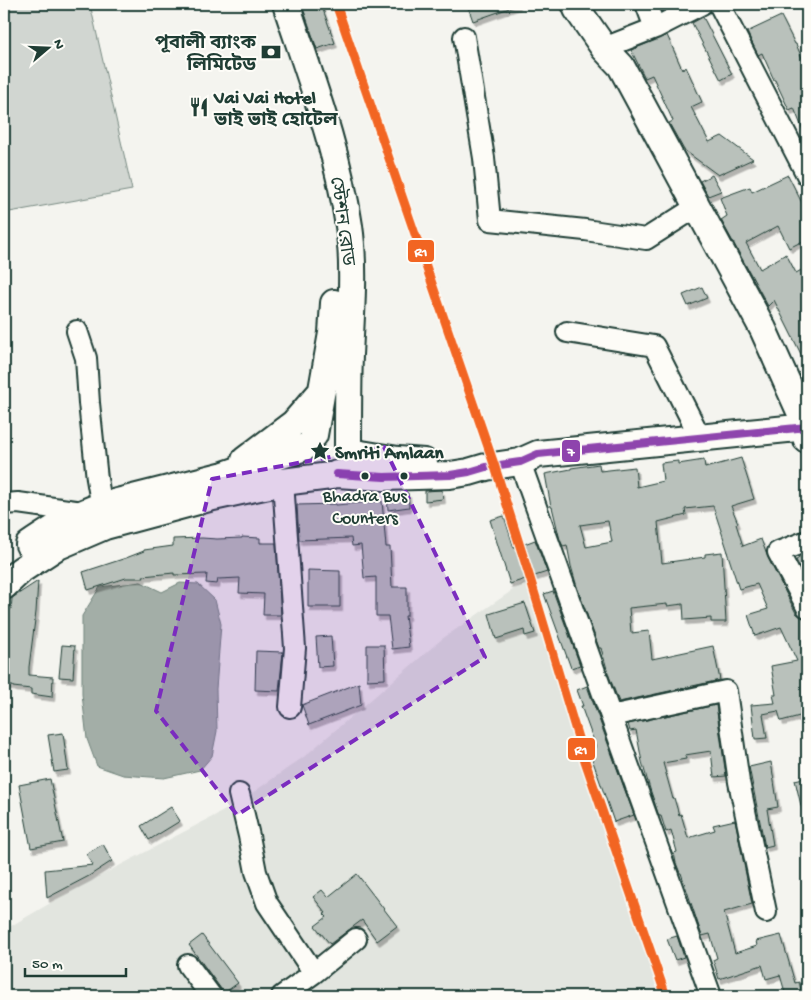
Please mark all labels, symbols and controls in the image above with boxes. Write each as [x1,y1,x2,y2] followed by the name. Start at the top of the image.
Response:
[22,22,72,72] north arrow
[155,31,257,78] place label: পূবালী ব্যাংক লিমিটেড
[48,37,67,52] text: N
[260,41,282,63] bank icon: পূবালী ব্যাংক লিমিটেড
[213,88,338,133] place label: Vai Vai Hotel ভাই ভাই হোটেল
[188,96,210,118] restaurant icon: Vai Vai Hotel ভাই ভাই হোটেল
[323,175,361,268] street label: স্টেশন রোড
[407,239,435,263] line badge: R1
[414,245,428,262] text: R1
[561,439,581,463] line badge: 7
[309,440,331,462] place icon: Smriti Amlaan
[335,443,444,466] place label: Smriti Amlaan
[566,445,575,462] text: 7
[360,471,370,481] marker: Bhadra Bus Counters
[399,471,409,481] unlabelled marker
[322,487,409,530] place label: Bhadra Bus Counters
[567,737,596,761] line badge: R1
[574,743,588,760] text: R1
[25,945,126,977] scale bar
[32,956,63,974] text: 50 m

